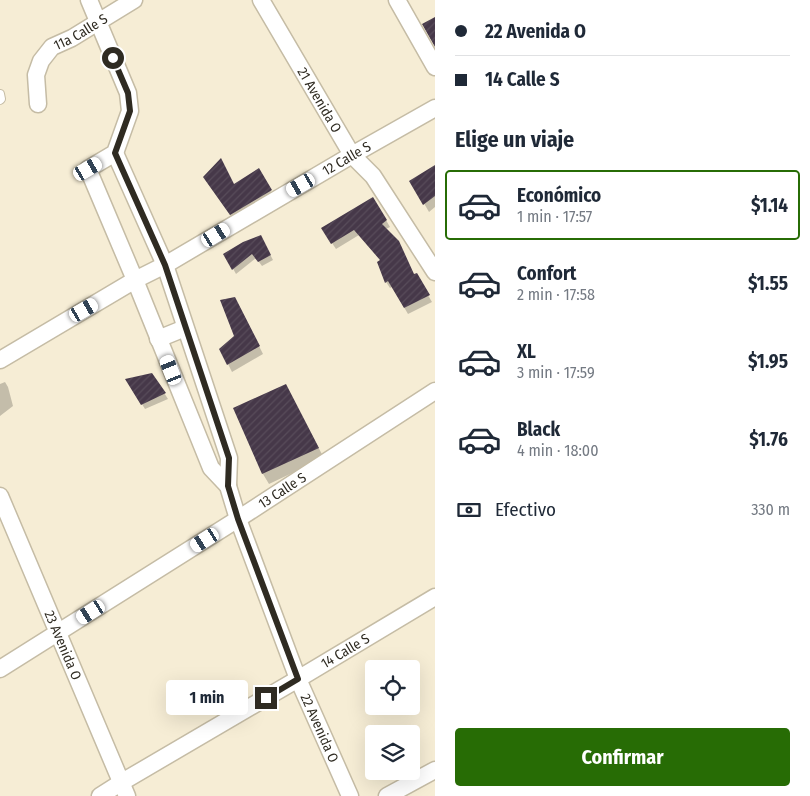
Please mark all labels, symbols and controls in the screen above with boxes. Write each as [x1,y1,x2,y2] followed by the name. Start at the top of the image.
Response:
[51,10,111,54] street label: 11a Calle S
[485,20,586,43] text: 22 Avenida O
[102,47,124,69] route start
[294,65,345,136] street label: 21 Avenida O
[485,68,560,91] text: 14 Calle S
[455,126,574,153] text: Elige un viaje
[319,138,374,179] street label: 12 Calle S
[71,155,104,183] car
[284,171,317,199] car
[457,183,502,228] icon: car
[517,184,601,207] text: Económico
[751,194,788,217] text: $1.14
[517,207,592,226] text: 1 min · 17:57
[199,221,232,249] car
[457,261,502,306] icon: car
[517,262,577,285] text: Confort
[748,272,788,295] text: $1.55
[517,285,595,304] text: 2 min · 17:58
[67,296,100,324] car
[457,339,502,384] icon: car
[517,340,536,363] text: XL
[748,350,788,373] text: $1.95
[158,353,183,387] car
[517,363,595,382] text: 3 min · 17:59
[457,417,502,462] icon: car
[517,418,560,441] text: Black
[749,428,788,451] text: $1.76
[517,441,599,460] text: 4 min · 18:00
[255,469,309,512] street label: 13 Calle S
[455,496,483,524] icon: cash
[495,498,556,521] text: Efectivo
[751,500,790,519] text: 330 m
[188,526,221,554] car
[74,598,107,626] car
[41,608,85,683] street label: 23 Avenida O
[318,630,373,672] street label: 14 Calle S
[365,660,420,780] map controls
[365,660,420,715] button: locate
[166,680,248,716] callout: 1 min
[255,687,277,709] route end
[190,688,224,707] text: 1 min
[297,691,342,765] street label: 22 Avenida O
[365,725,420,780] button: layers
[455,728,790,786] button: Confirmar

